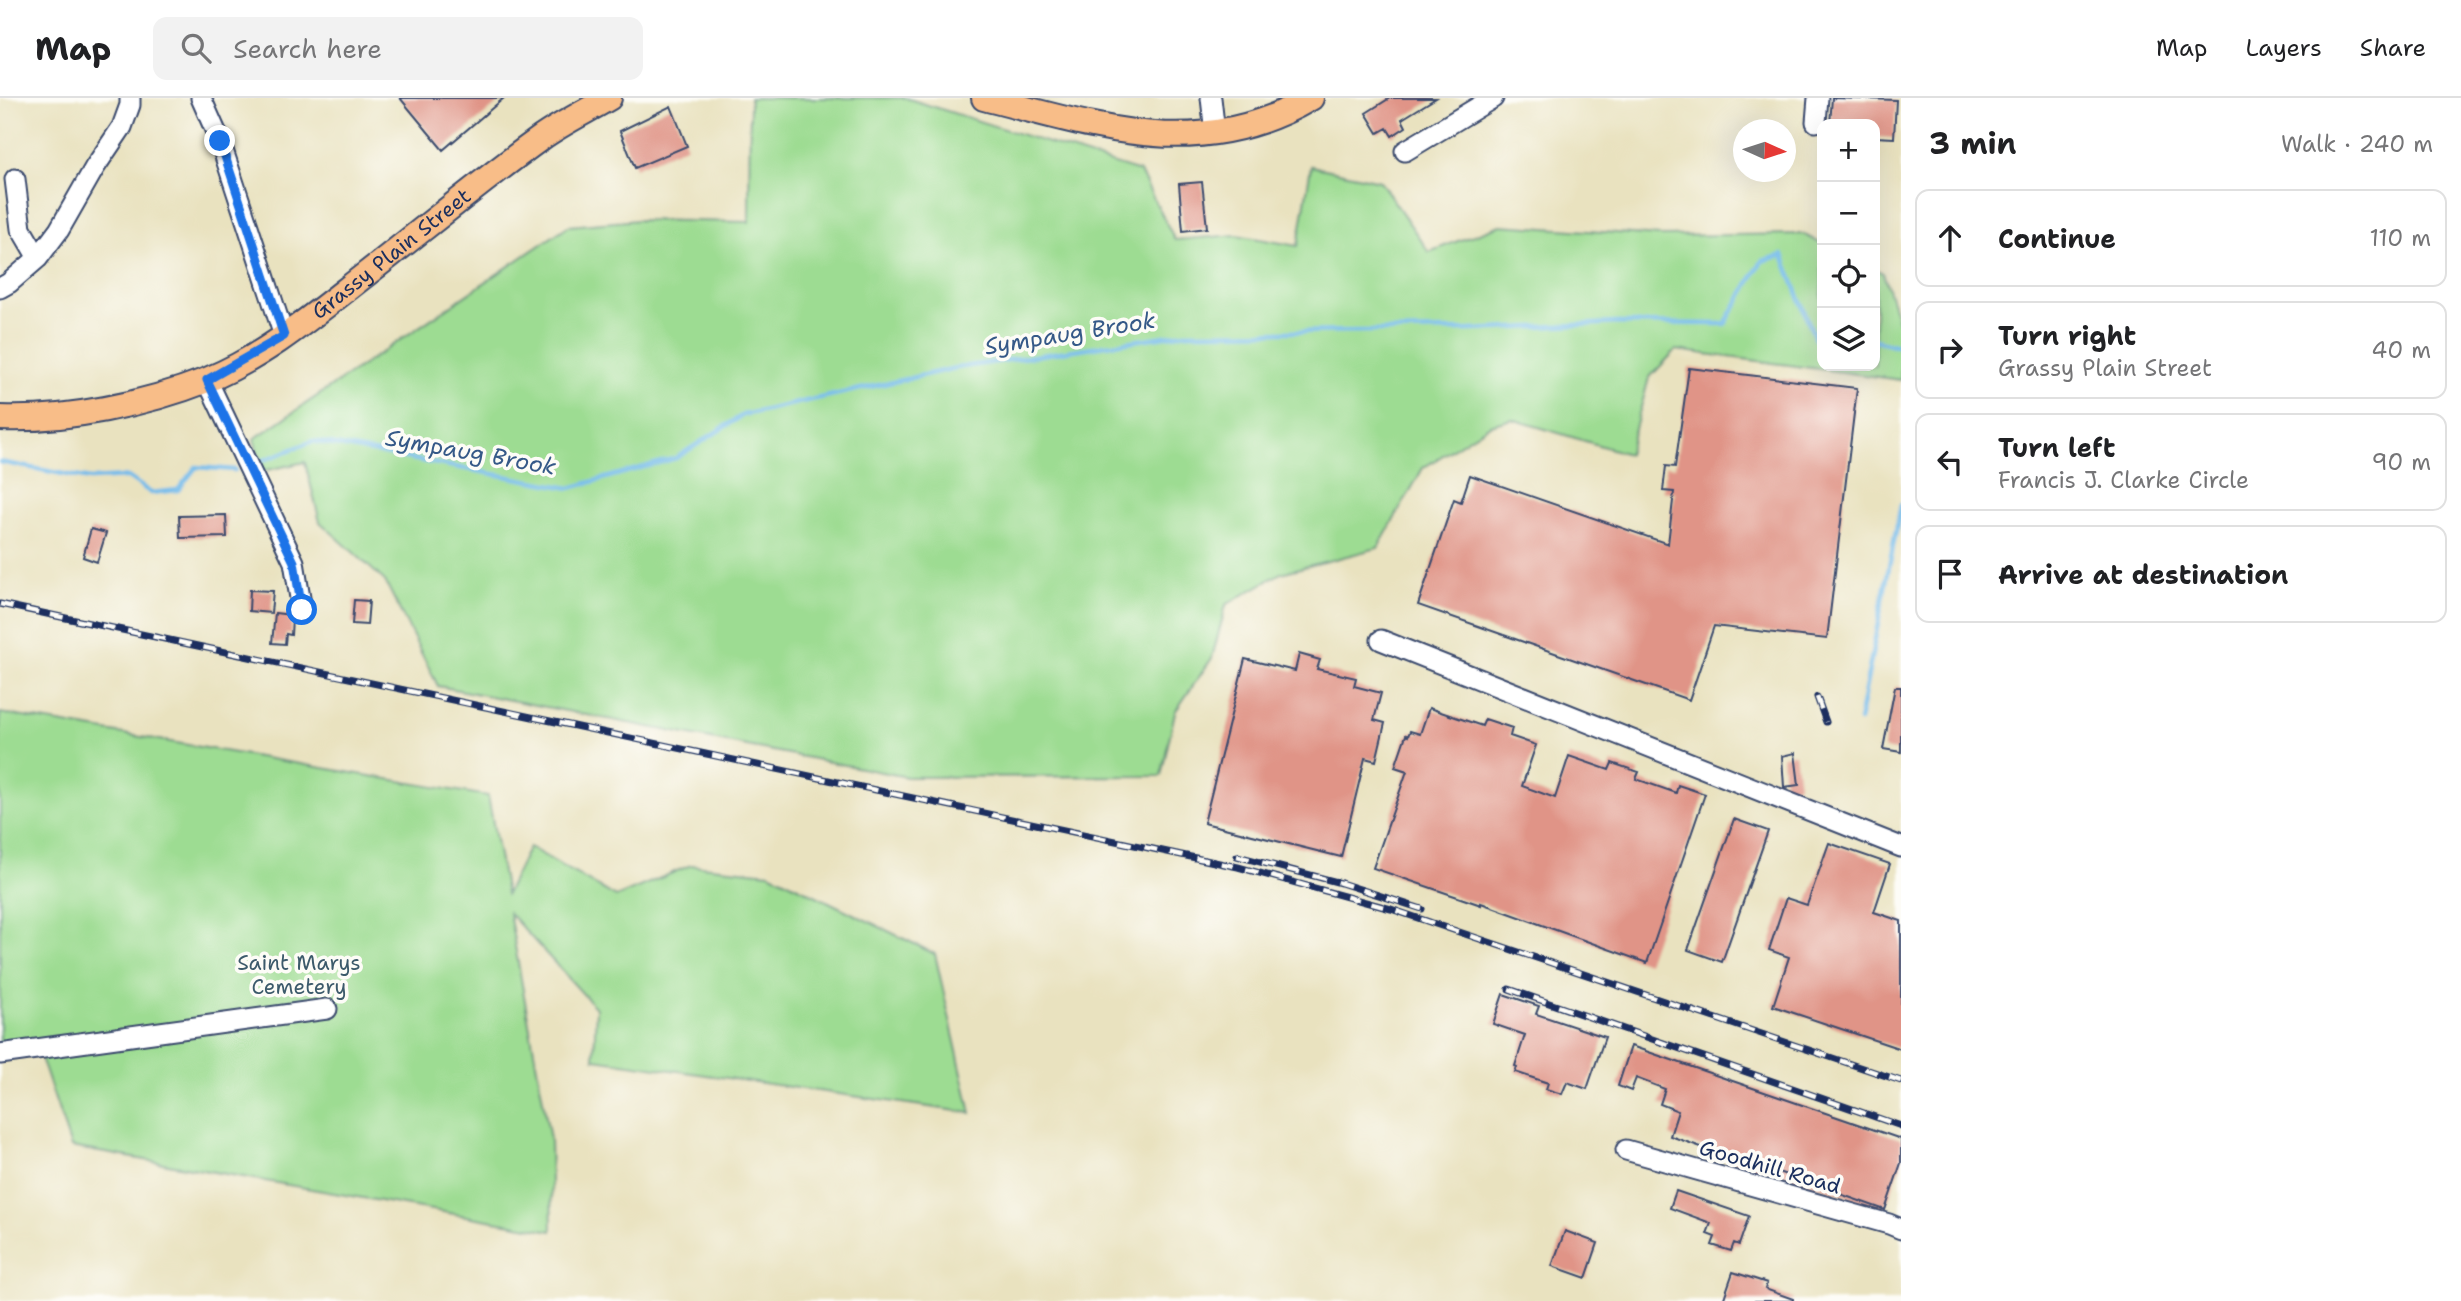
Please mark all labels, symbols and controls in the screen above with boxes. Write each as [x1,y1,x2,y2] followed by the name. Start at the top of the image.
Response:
[153,17,643,80] search box
[35,26,111,71] text: Map
[177,29,215,67] icon: search
[233,31,382,66] text: Search here
[2156,32,2207,64] text: Map
[2245,32,2322,64] text: Layers
[2360,32,2426,64] text: Share
[1733,119,1796,182] north arrow
[1817,119,1880,371] map controls
[1817,119,1880,182] button: +
[1929,123,2016,164] text: 3 min
[204,125,235,156] route end
[2281,129,2433,159] text: Walk · 240 m
[306,182,477,325] street label: Grassy Plain Street
[1817,182,1880,245] button: −
[1931,219,1969,257] icon: ahead
[1998,221,2116,256] text: Continue
[2369,223,2431,253] text: 110 m
[1817,245,1880,308] button: locate
[982,305,1158,361] water label: Sympaug Brook
[1817,308,1880,371] button: layers
[1998,318,2136,353] text: Turn right
[1931,331,1969,369] icon: right
[2371,335,2431,365] text: 40 m
[1998,353,2212,383] text: Grassy Plain Street
[383,422,559,482] water label: Sympaug Brook
[1998,430,2115,465] text: Turn left
[1931,443,1969,481] icon: left
[2371,447,2431,477] text: 90 m
[1998,465,2249,495] text: Francis J. Clarke Circle
[1931,555,1969,593] icon: arrive
[1998,557,2288,592] text: Arrive at destination
[286,594,317,625] route start
[237,949,361,1001] park label: Saint Marys Cemetery
[1696,1133,1844,1201] street label: Goodhill Road

